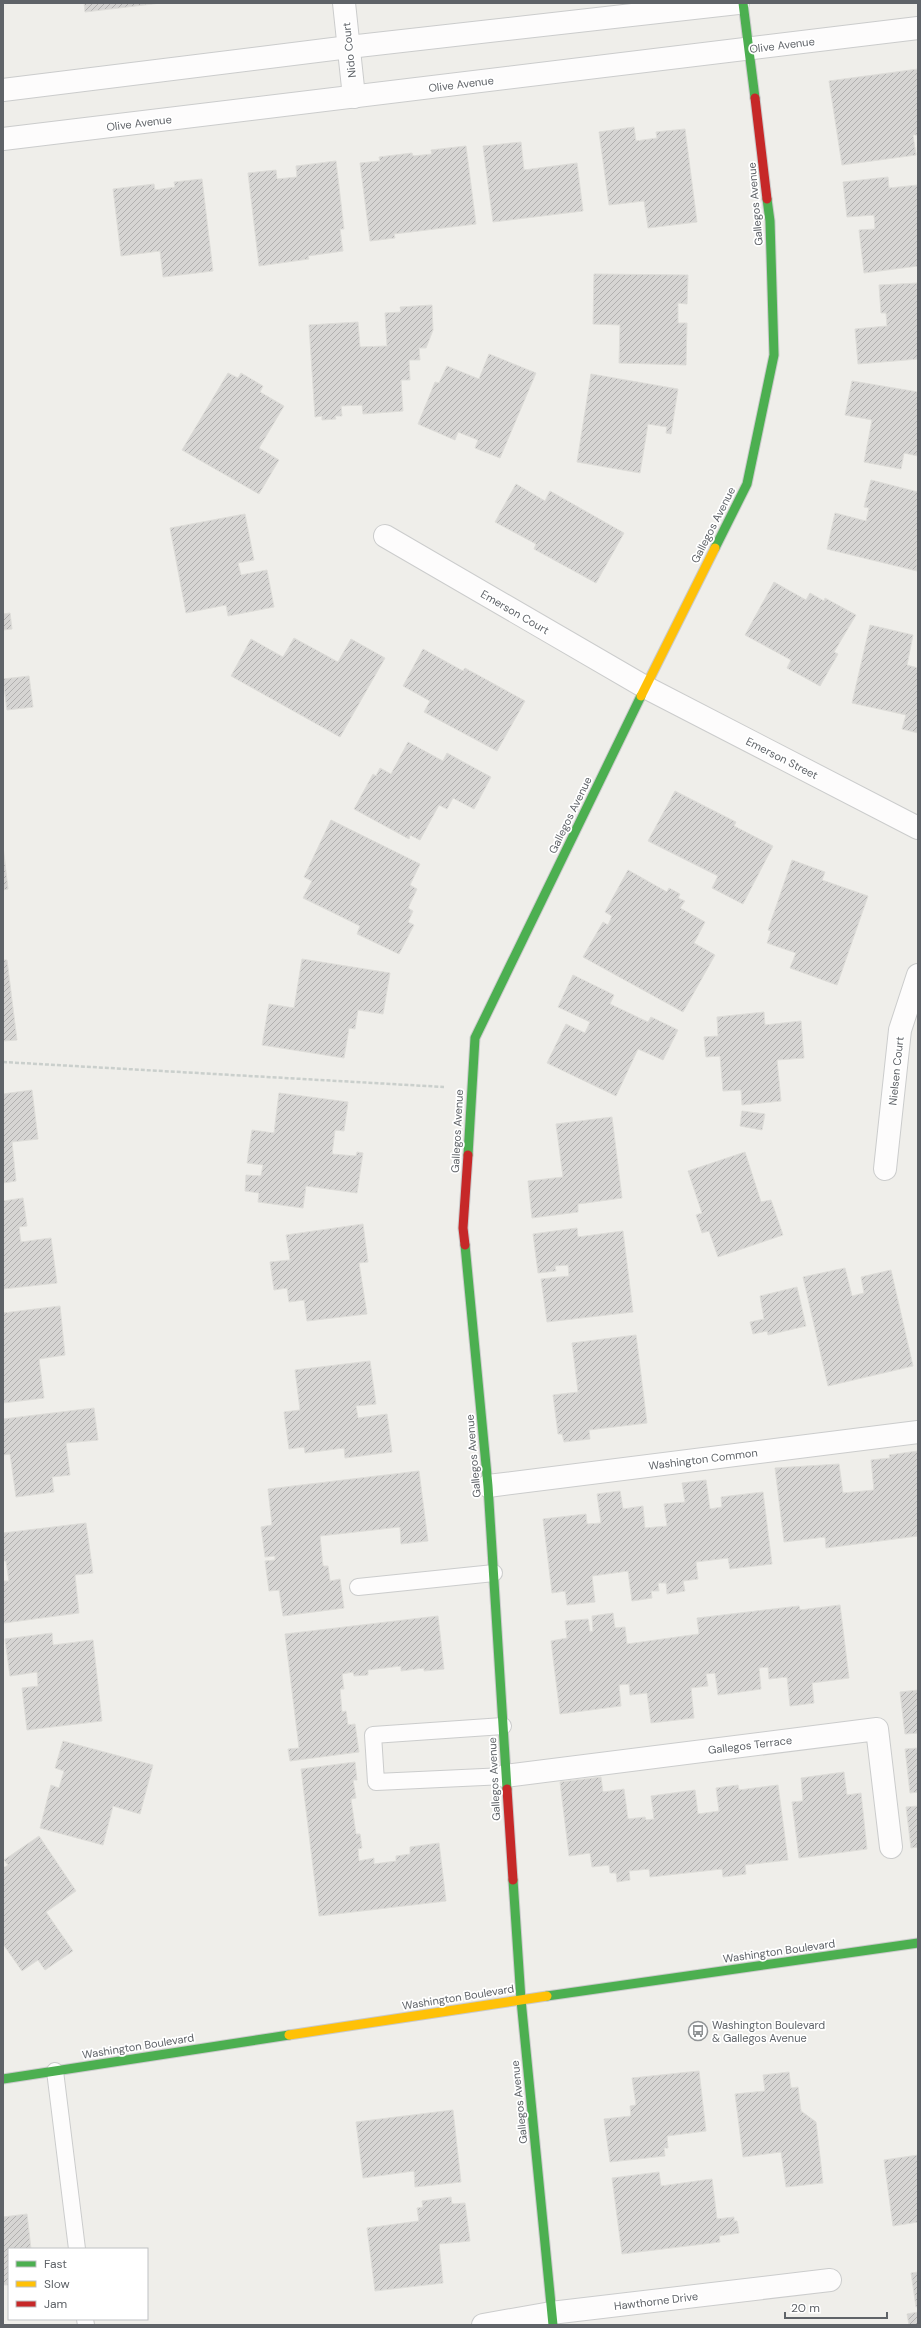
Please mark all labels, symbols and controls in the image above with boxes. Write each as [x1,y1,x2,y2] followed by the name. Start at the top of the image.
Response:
[339,22,359,78] street label: Nido Court
[749,34,815,56] street label: Olive Avenue
[428,73,494,95] street label: Olive Avenue
[106,112,172,134] street label: Olive Avenue
[744,162,766,246] street label: Gallegos Avenue
[688,485,738,565] street label: Gallegos Avenue
[478,587,552,637] street label: Emerson Court
[744,734,820,782] street label: Emerson Street
[545,774,595,856] street label: Gallegos Avenue
[885,1036,907,1106] street label: Nielsen Court
[448,1089,466,1173] street label: Gallegos Avenue
[462,1414,484,1498] street label: Gallegos Avenue
[648,1445,758,1473] street label: Washington Common
[707,1733,793,1757] street label: Gallegos Terrace
[485,1737,503,1821] street label: Gallegos Avenue
[722,1936,836,1966] street label: Washington Boulevard
[401,1981,515,2013] street label: Washington Boulevard
[712,2018,825,2045] place label: Washington Boulevard & Gallegos Avenue
[687,2020,709,2042] bus stop icon: Washington Boulevard & Gallegos Avenue
[81,2030,195,2062] street label: Washington Boulevard
[508,2060,530,2144] street label: Gallegos Avenue
[8,2248,148,2320] legend
[44,2256,67,2272] text: Fast
[44,2276,70,2292] text: Slow
[613,2289,699,2313] street label: Hawthorne Drive
[785,2294,887,2320] scale bar
[44,2296,67,2312] text: Jam
[791,2300,820,2316] text: 20 m

